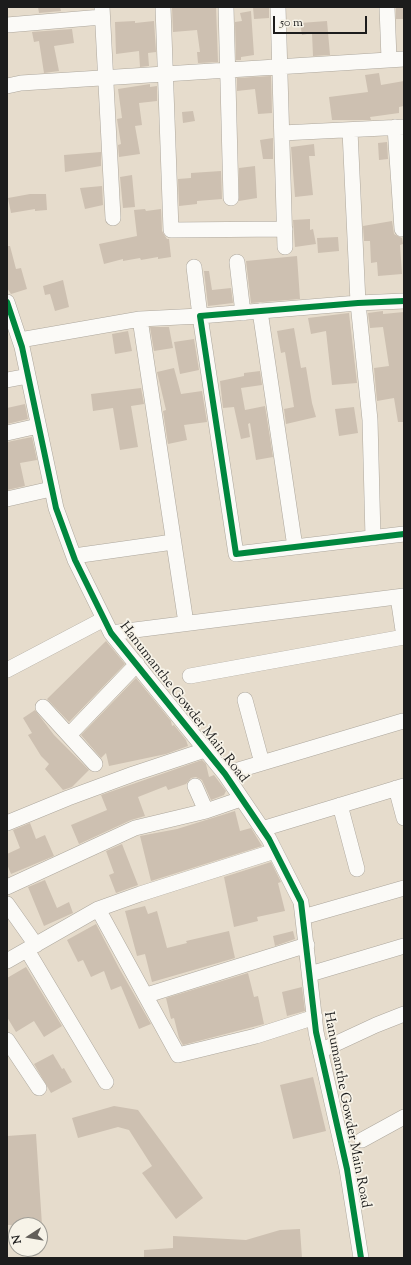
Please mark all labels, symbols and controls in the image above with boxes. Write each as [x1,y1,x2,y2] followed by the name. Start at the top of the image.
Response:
[275,8,369,34] scale bar
[280,14,303,32] text: 50 m
[115,619,251,787] street label: Hanumanthe Gowder Main Road
[319,1010,373,1210] street label: Hanumanthe Gowder Main Road
[8,1217,48,1257] north arrow
[9,1233,26,1245] text: N

